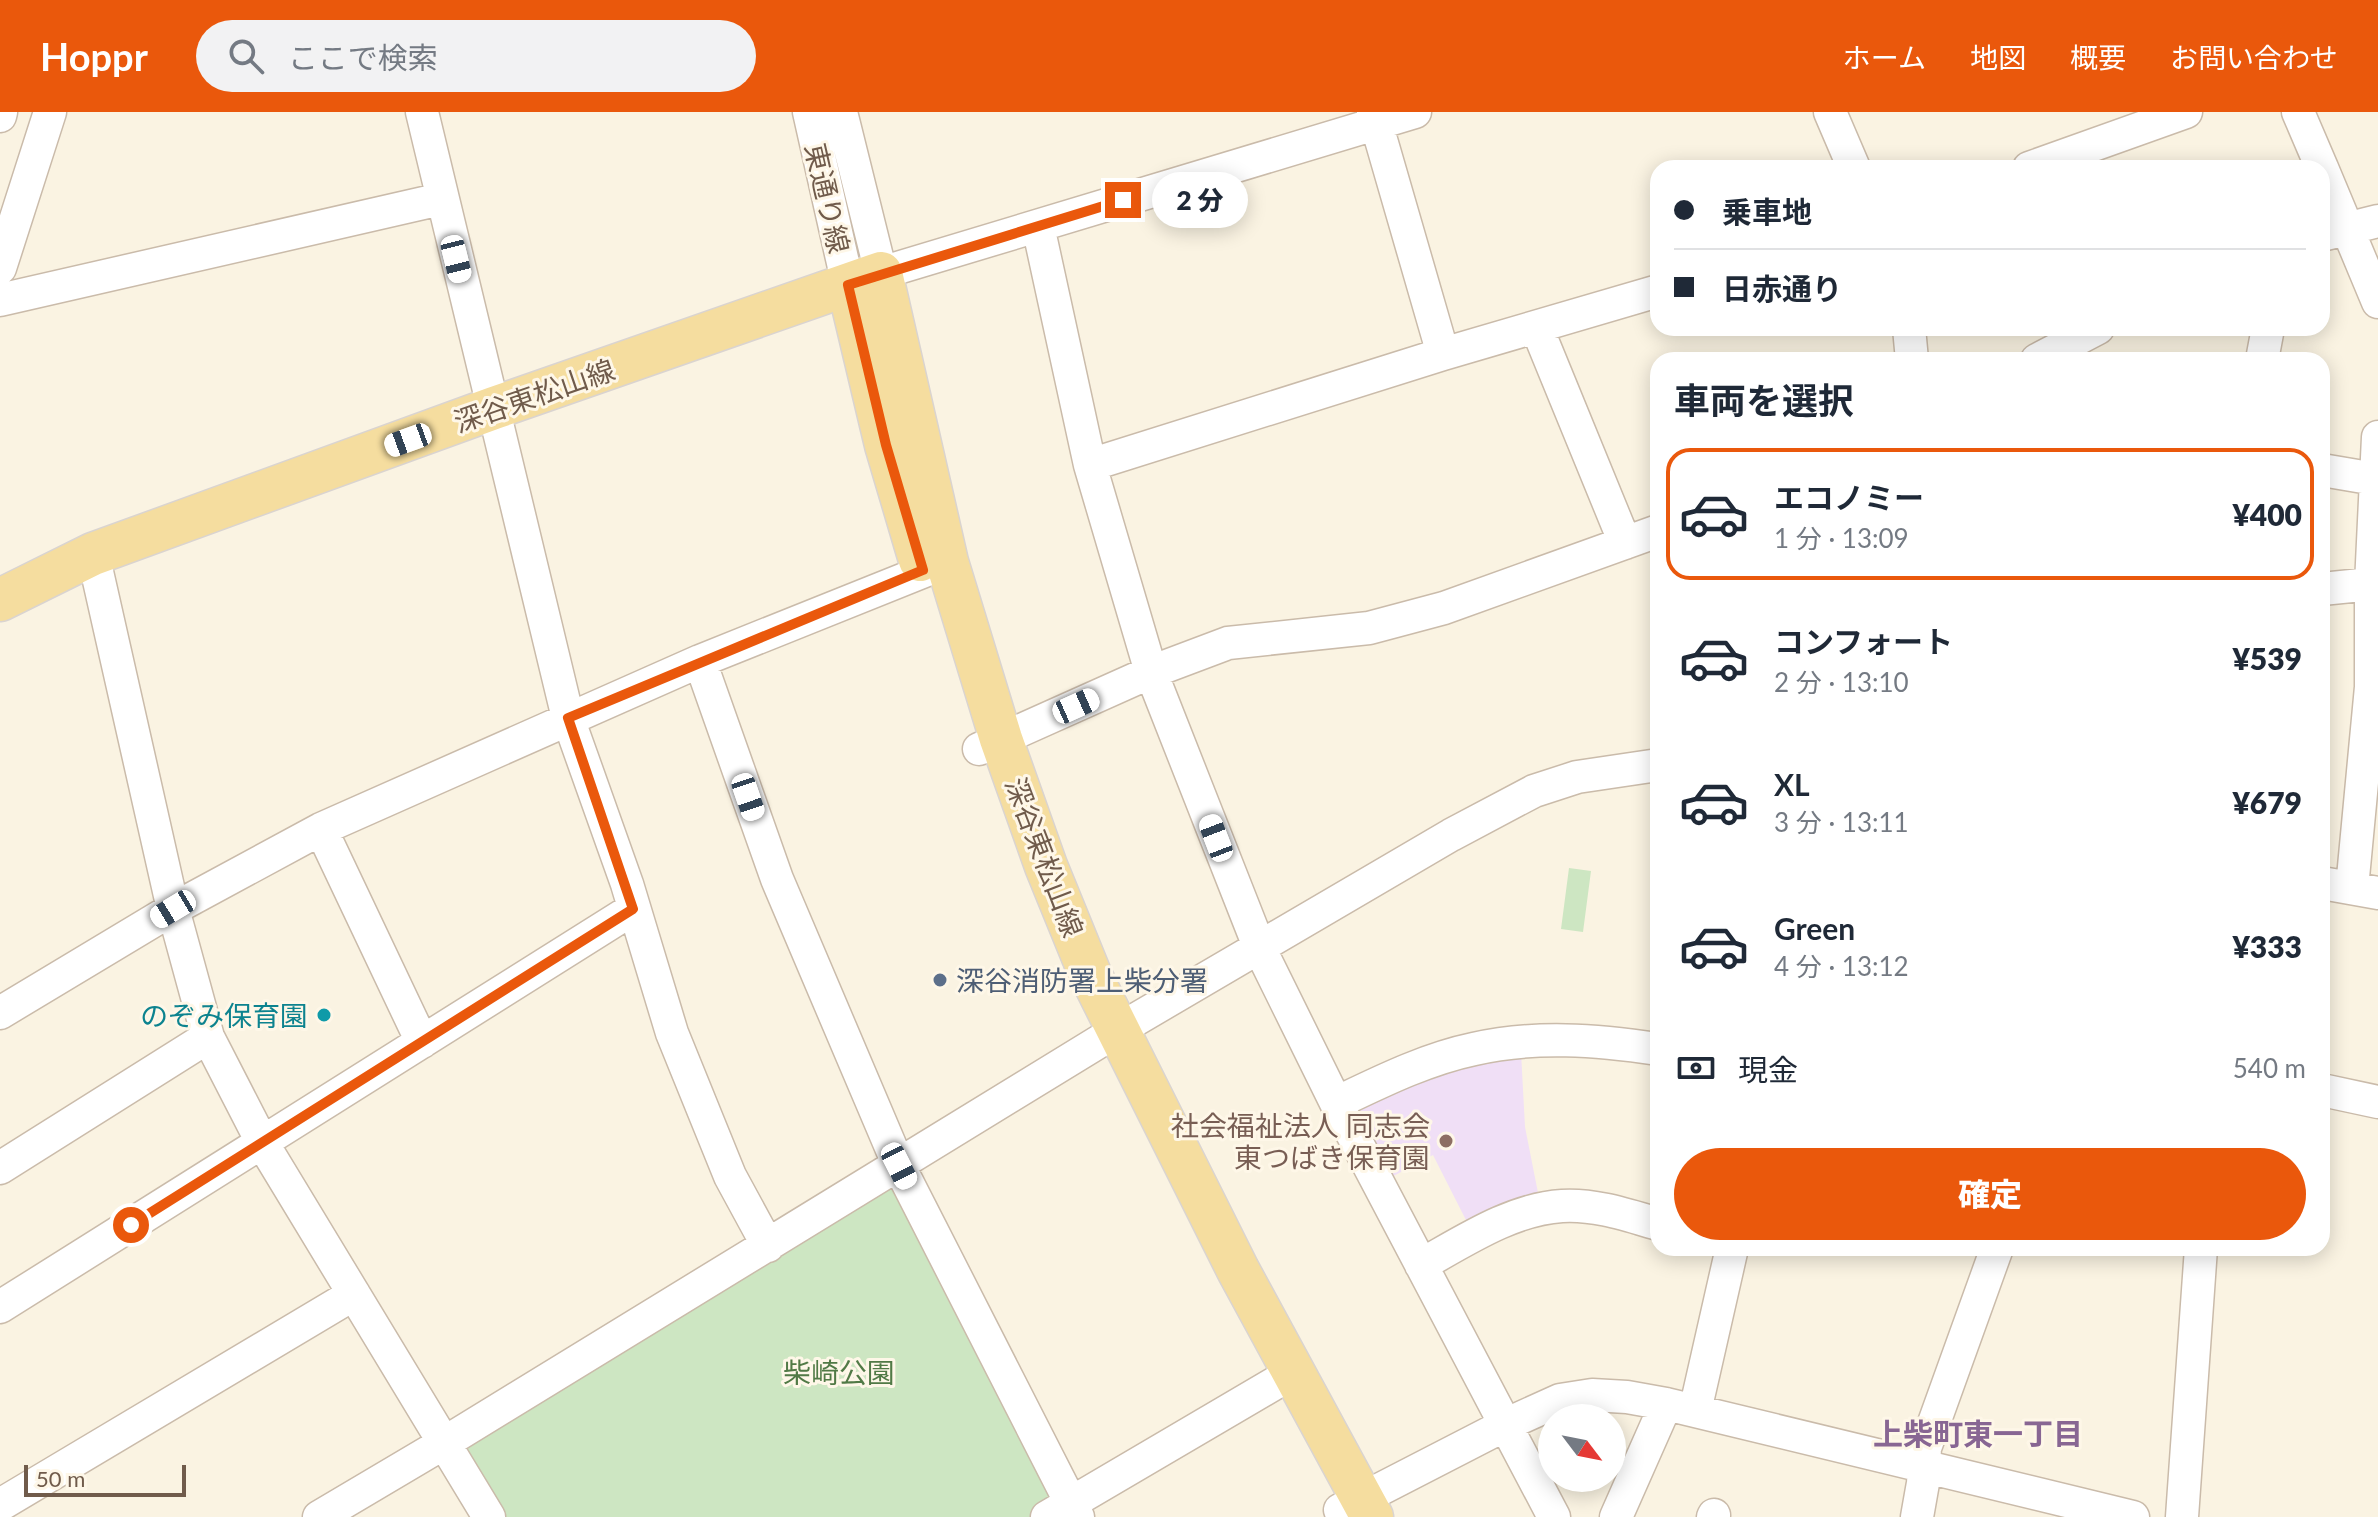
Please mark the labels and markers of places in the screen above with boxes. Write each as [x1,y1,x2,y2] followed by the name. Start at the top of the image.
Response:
[956,963,1208,997] place label: 深谷消防署上柴分署
[931,971,949,989] marker: 深谷消防署上柴分署
[140,998,308,1032] place label: のぞみ保育園
[315,1006,333,1024] marker: のぞみ保育園
[1171,1108,1430,1174] place label: 社会福祉法人 同志会 東つばき保育園
[1437,1132,1455,1150] marker: 社会福祉法人 同志会 東つばき保育園

